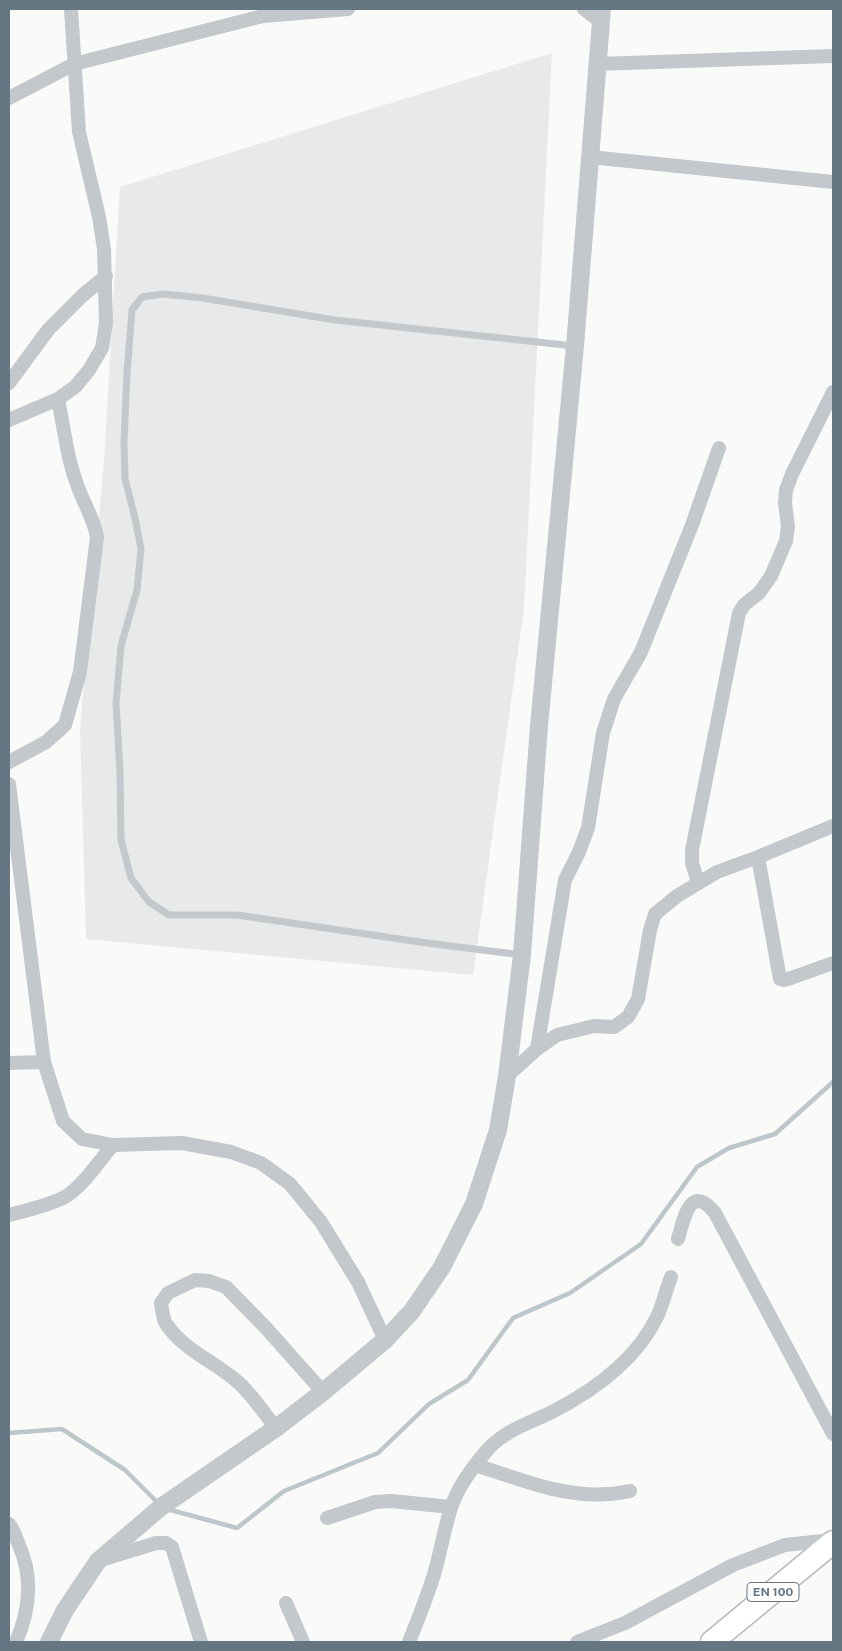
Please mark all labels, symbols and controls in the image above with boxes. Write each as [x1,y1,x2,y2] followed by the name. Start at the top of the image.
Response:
[747,1582,799,1601] road number: EN 100

